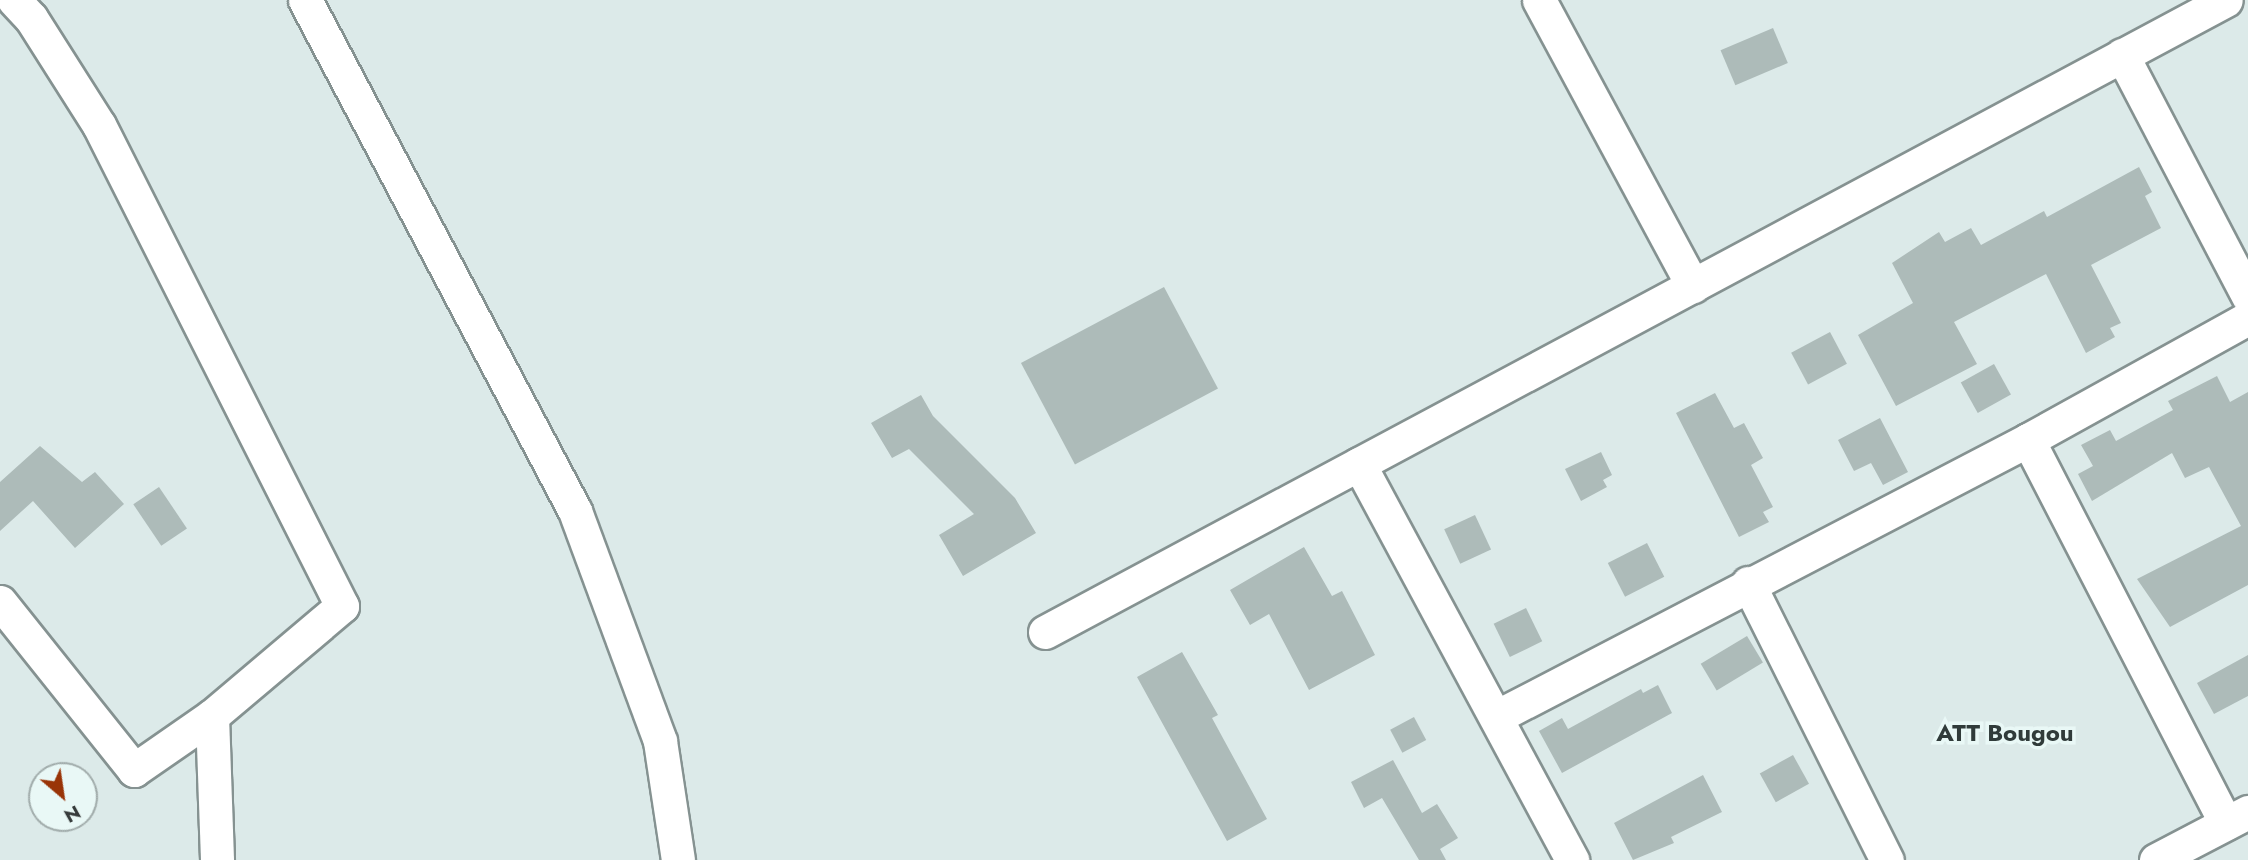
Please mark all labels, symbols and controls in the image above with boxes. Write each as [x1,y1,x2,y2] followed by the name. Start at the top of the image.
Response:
[1936,719,2074,747] district label: ATT Bougou
[28,762,98,832] north arrow
[59,799,86,830] text: N

